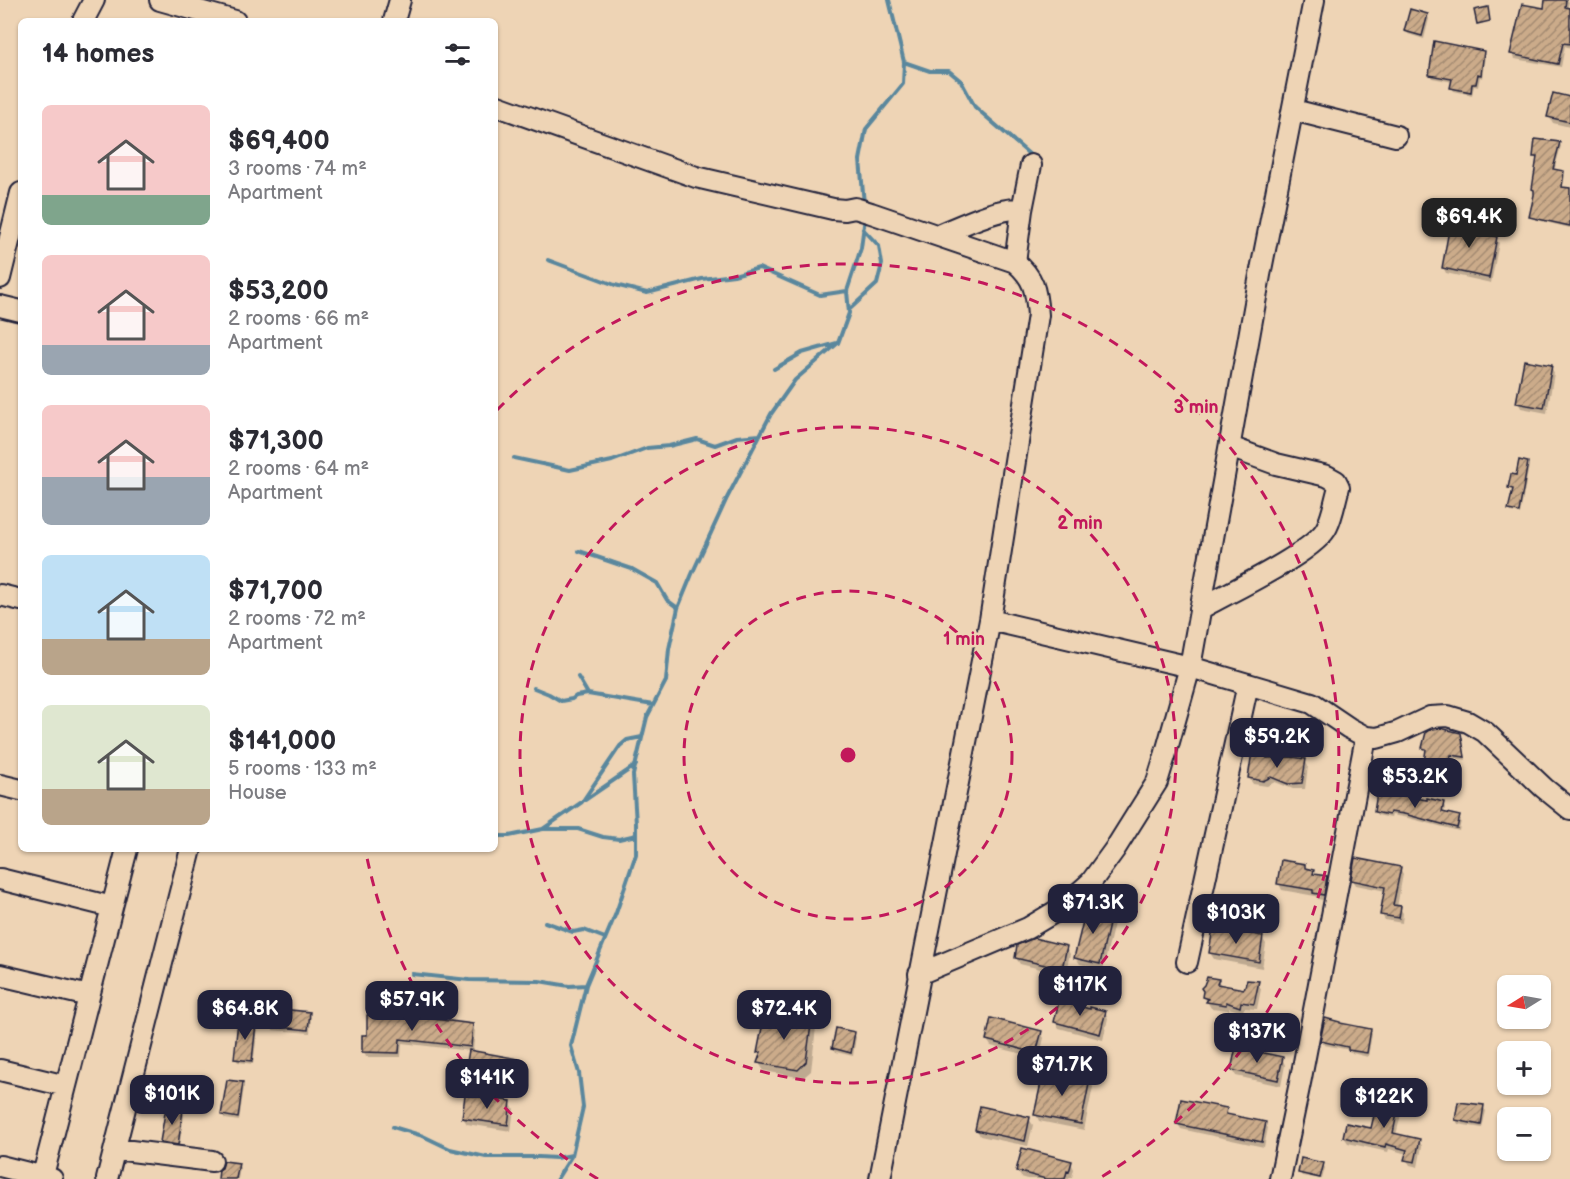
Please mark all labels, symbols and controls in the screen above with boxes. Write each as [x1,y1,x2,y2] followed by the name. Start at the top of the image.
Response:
[441,38,474,71] icon: filters
[42,39,154,70] text: 14 homes
[228,126,330,157] text: $69,400
[90,129,162,201] icon: home
[228,157,367,181] text: 3 rooms · 74 m²
[228,181,323,205] text: Apartment
[1420,198,1518,249] pin: $69.4K
[1436,205,1502,229] text: $69.4K
[228,276,329,307] text: $53,200
[90,279,162,351] icon: home
[228,307,369,331] text: 2 rooms · 66 m²
[228,331,323,355] text: Apartment
[1173,397,1219,418] text: 3 min
[228,426,324,457] text: $71,300
[90,429,162,501] icon: home
[228,457,369,481] text: 2 rooms · 64 m²
[228,481,323,505] text: Apartment
[1057,513,1103,534] text: 2 min
[228,576,323,607] text: $71,700
[90,579,162,651] icon: home
[228,607,366,631] text: 2 rooms · 72 m²
[943,629,985,650] text: 1 min
[228,631,323,655] text: Apartment
[1228,718,1326,769] pin: $59.2K
[1244,725,1310,749] text: $59.2K
[228,726,336,757] text: $141,000
[90,729,162,801] icon: home
[838,745,858,765] centre of rings
[228,757,377,781] text: 5 rooms · 133 m²
[1366,758,1464,809] pin: $53.2K
[1382,765,1448,789] text: $53.2K
[228,781,287,805] text: House
[1044,884,1142,935] pin: $71.3K
[1062,891,1124,915] text: $71.3K
[1194,894,1278,945] pin: $103K
[1206,901,1266,925] text: $103K
[1038,966,1122,1017] pin: $117K
[1053,973,1107,997] text: $117K
[1497,975,1551,1029] north arrow
[1497,975,1551,1161] map controls
[363,981,461,1032] pin: $57.9K
[379,988,445,1012] text: $57.9K
[196,990,294,1041] pin: $64.8K
[735,990,833,1041] pin: $72.4K
[211,997,279,1021] text: $64.8K
[751,997,817,1021] text: $72.4K
[1215,1013,1299,1064] pin: $137K
[1228,1020,1286,1044] text: $137K
[1497,1041,1551,1095] button: +
[1013,1046,1111,1097] pin: $71.7K
[1031,1053,1093,1077] text: $71.7K
[445,1059,529,1110] pin: $141K
[460,1066,515,1090] text: $141K
[130,1075,214,1126] pin: $101K
[1342,1078,1426,1129] pin: $122K
[144,1082,200,1106] text: $101K
[1354,1085,1414,1109] text: $122K
[1497,1107,1551,1161] button: −

